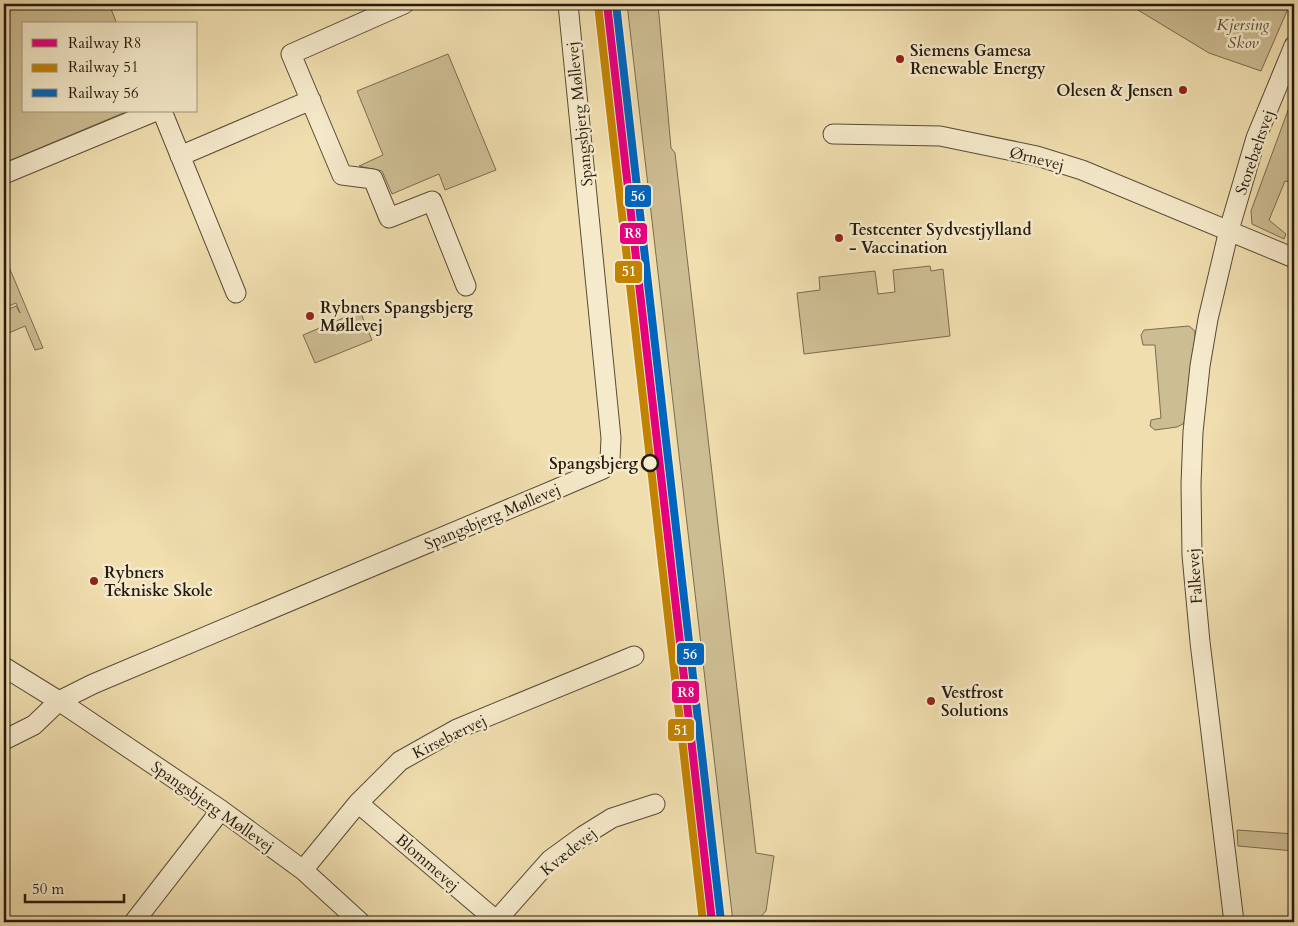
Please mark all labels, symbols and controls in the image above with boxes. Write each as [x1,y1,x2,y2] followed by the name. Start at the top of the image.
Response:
[1217,14,1270,54] park label: Kjersing Skov
[22,22,198,112] legend
[68,33,141,53] text: Railway R8
[561,40,599,187] street label: Spangsbjerg Møllevej
[910,40,1046,80] place label: Siemens Gamesa Renewable Energy
[894,53,906,65] marker: Siemens Gamesa Renewable Energy
[68,57,139,77] text: Railway 51
[1056,80,1174,102] place label: Olesen & Jensen
[68,83,139,103] text: Railway 56
[1177,84,1189,96] marker: Olesen & Jensen
[1230,107,1280,198] street label: Storebæltsvej
[1007,142,1067,176] street label: Ørnevej
[624,184,652,208] line badge: 56
[631,187,645,206] text: 56
[849,219,1032,259] place label: Testcenter Sydvestjylland - Vaccination
[619,222,648,245] line badge: R8
[624,224,642,243] text: R8
[833,232,845,244] marker: Testcenter Sydvestjylland - Vaccination
[614,260,643,284] line badge: 51
[622,262,636,281] text: 51
[320,297,473,337] place label: Rybners Spangsbjerg Møllevej
[304,310,316,322] marker: Rybners Spangsbjerg Møllevej
[549,453,638,475] place label: Spangsbjerg
[641,454,659,472] marker: Spangsbjerg
[421,478,564,556] street label: Spangsbjerg Møllevej
[1182,547,1208,605] street label: Falkevej
[104,562,213,602] place label: Rybners Tekniske Skole
[88,575,100,587] marker: Rybners Tekniske Skole
[676,642,705,666] line badge: 56
[683,645,697,664] text: 56
[671,680,700,704] line badge: R8
[941,682,1009,722] place label: Vestfrost Solutions
[677,683,695,702] text: R8
[925,695,937,707] marker: Vestfrost Solutions
[409,709,490,764] street label: Kirsebærvej
[667,718,695,742] line badge: 51
[674,721,688,740] text: 51
[146,756,278,858] street label: Spangsbjerg Møllevej
[536,822,601,881] street label: Kvædevej
[391,829,464,897] street label: Blommevej
[25,871,124,903] scale bar
[32,879,64,899] text: 50 m

